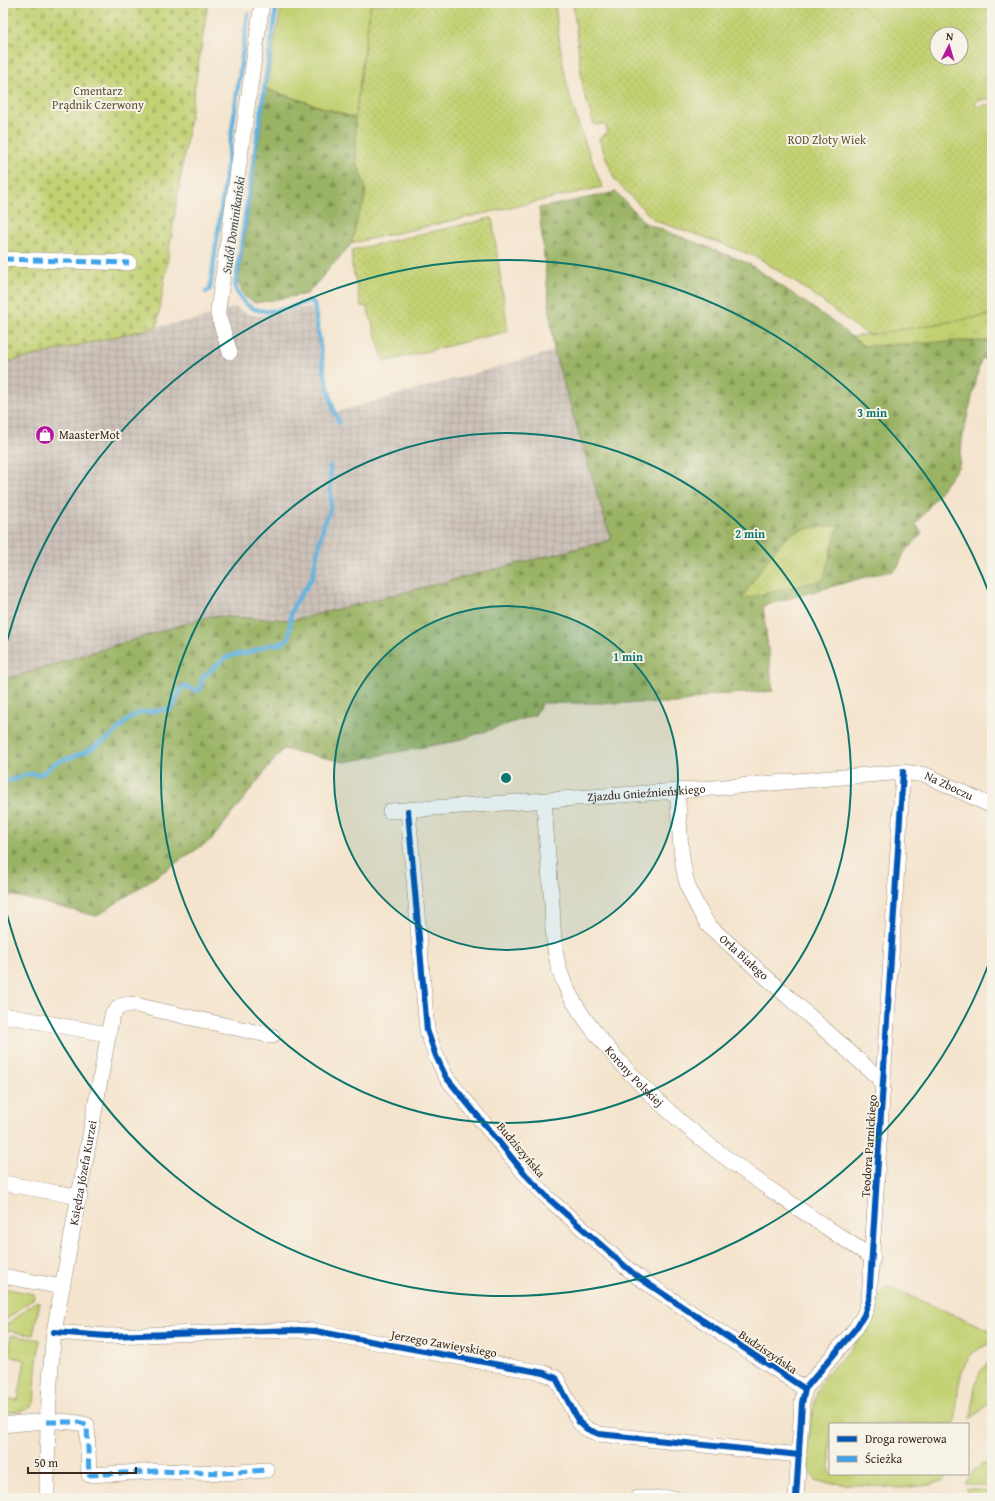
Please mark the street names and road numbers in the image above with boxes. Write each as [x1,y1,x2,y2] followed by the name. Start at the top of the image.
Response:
[922,767,977,804] street label: Na Zboczu
[587,780,706,805] street label: Zjazdu Gnieźnieńskiego
[716,930,773,984] street label: Orła Białego
[601,1042,668,1110] street label: Korony Polskiej
[856,1094,881,1198] street label: Teodora Parnickiego
[65,1118,101,1227] street label: Księdza Józefa Kurzei
[493,1118,550,1181] street label: Budziszyńska
[388,1325,498,1361] street label: Jerzego Zawieyskiego
[736,1326,801,1378] street label: Budziszyńska

